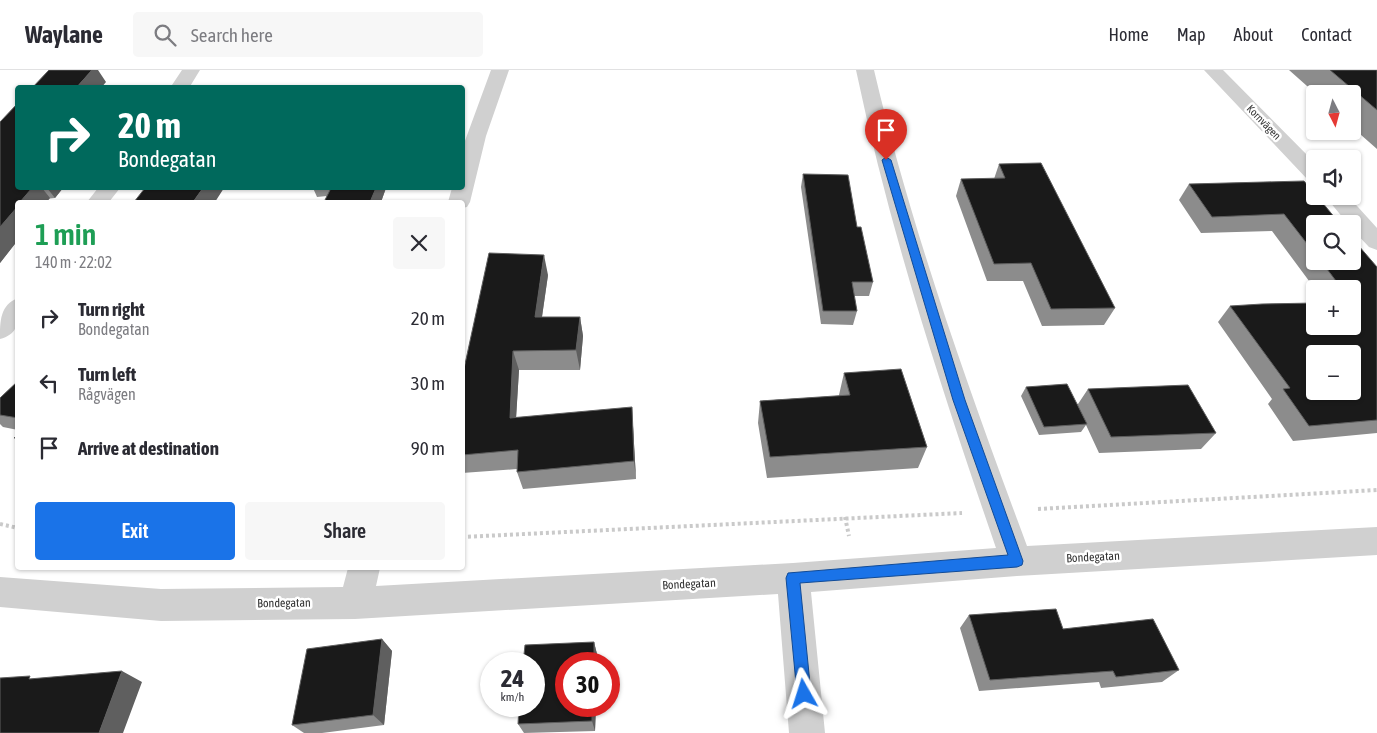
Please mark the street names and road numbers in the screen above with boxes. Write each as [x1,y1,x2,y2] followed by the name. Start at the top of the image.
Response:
[1245,102,1283,142] street label: Kornvägen
[1066,549,1120,565] street label: Bondegatan
[662,576,716,592] street label: Bondegatan
[257,596,311,610] street label: Bondegatan

